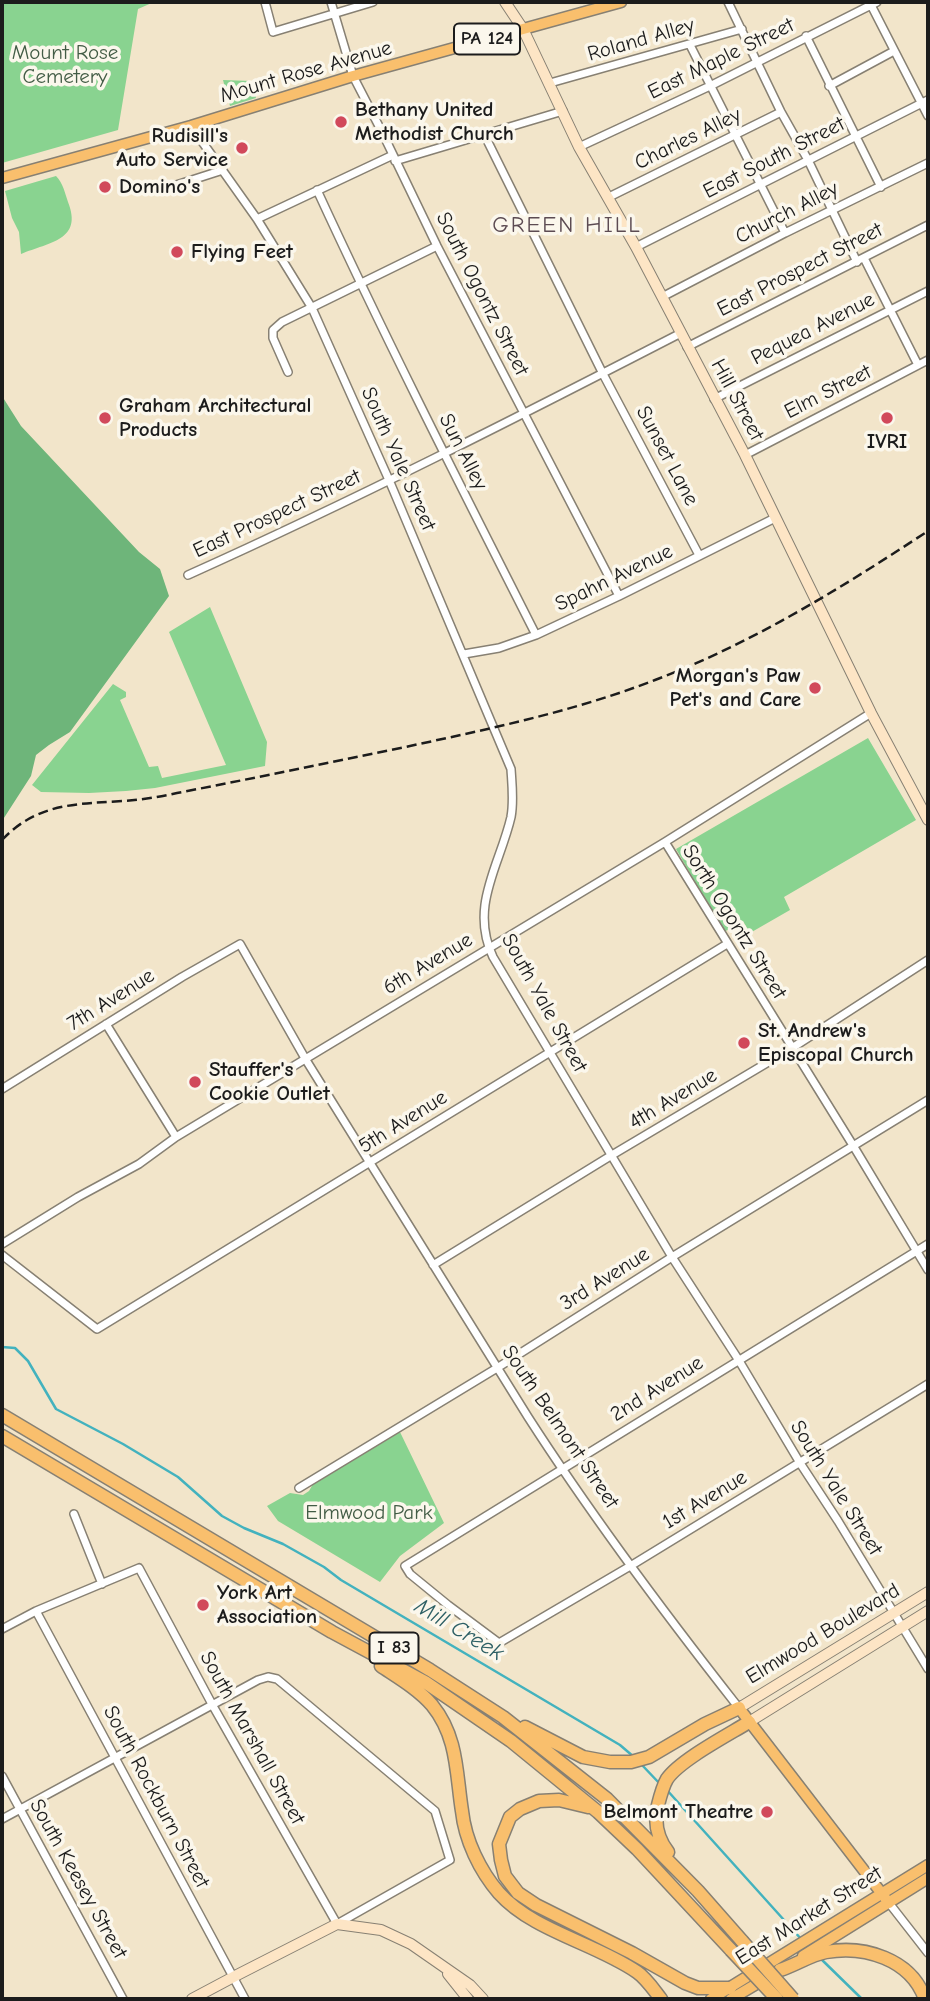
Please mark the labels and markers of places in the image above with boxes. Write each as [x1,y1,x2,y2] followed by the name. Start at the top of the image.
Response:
[355,97,514,147] place label: Bethany United Methodist Church
[333,114,349,130] marker: Bethany United Methodist Church
[116,123,228,173] place label: Rudisill's Auto Service
[234,140,250,156] marker: Rudisill's Auto Service
[119,174,200,200] place label: Domino's
[97,179,113,195] marker: Domino's
[191,239,293,265] place label: Flying Feet
[169,244,185,260] marker: Flying Feet
[119,393,312,443] place label: Graham Architectural Products
[97,410,113,426] marker: Graham Architectural Products
[879,410,895,426] marker: IVRI
[867,429,907,455] place label: IVRI
[670,663,801,713] place label: Morgan's Paw Pet's and Care
[807,680,823,696] marker: Morgan's Paw Pet's and Care
[758,1018,914,1068] place label: St. Andrew's Episcopal Church
[736,1035,752,1051] marker: St. Andrew's Episcopal Church
[209,1057,330,1107] place label: Stauffer's Cookie Outlet
[187,1074,203,1090] marker: Stauffer's Cookie Outlet
[217,1580,317,1630] place label: York Art Association
[195,1597,211,1613] marker: York Art Association
[603,1799,753,1825] place label: Belmont Theatre
[759,1804,775,1820] marker: Belmont Theatre

